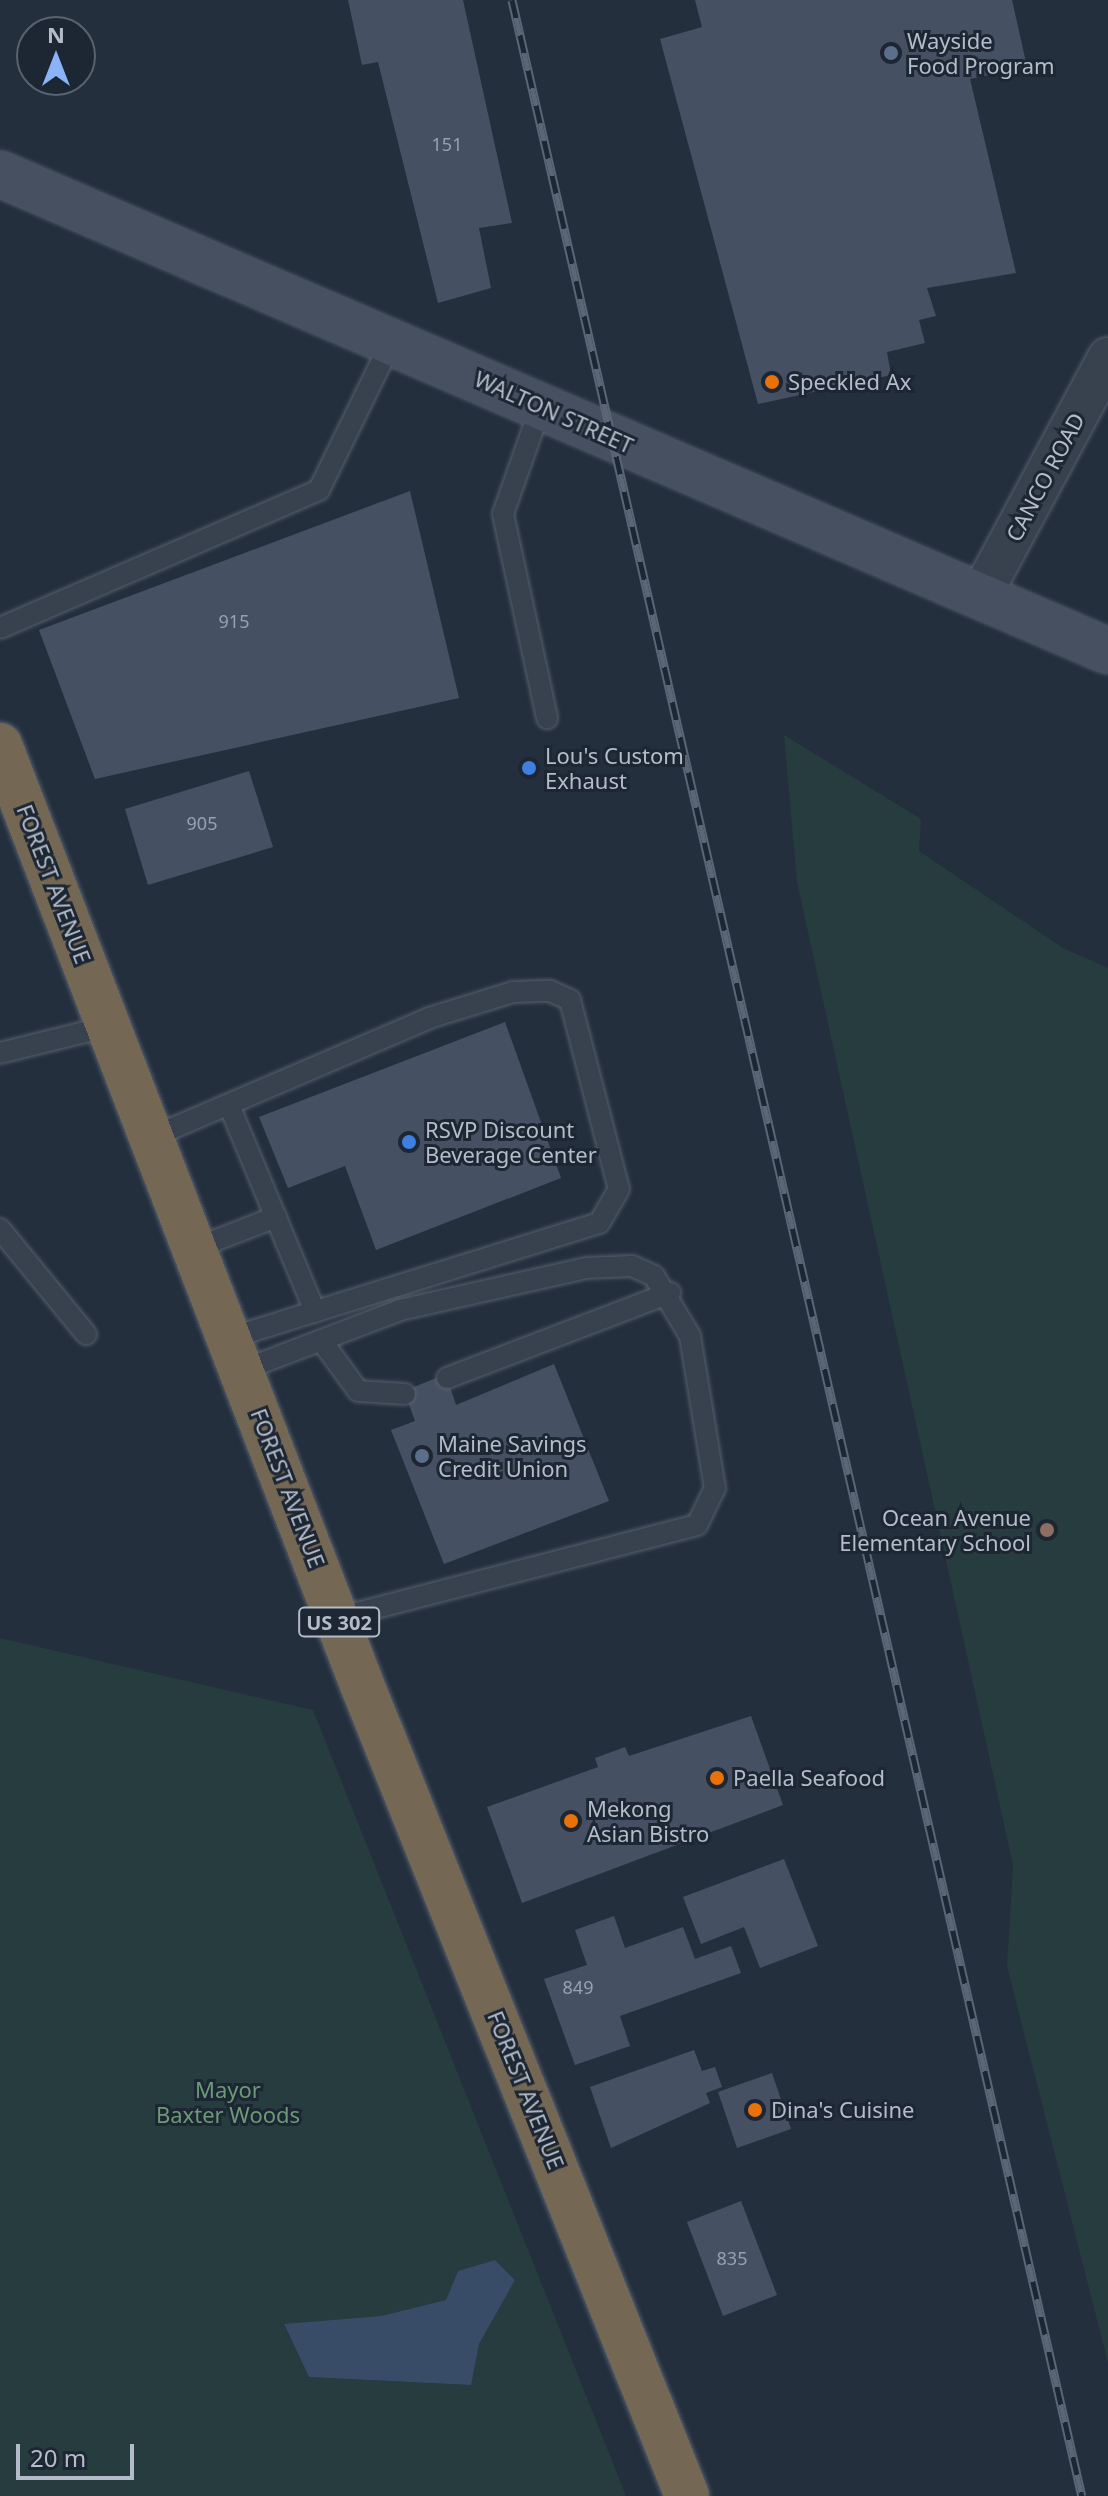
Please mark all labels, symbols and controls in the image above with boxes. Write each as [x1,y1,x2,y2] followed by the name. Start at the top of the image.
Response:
[16,16,96,96] north arrow
[47,19,65,49] text: N
[907,27,1055,78] place label: Wayside Food Program
[882,44,900,62] marker: Wayside Food Program
[432,133,462,155] house number: 151
[471,365,637,459] street label: WALTON STREET
[788,369,911,395] place label: Speckled Ax
[763,373,781,391] marker: Speckled Ax
[1000,408,1090,546] street label: CANCO ROAD
[219,610,249,632] house number: 915
[545,742,684,794] place label: Lou's Custom Exhaust
[520,759,538,777] marker: Lou's Custom Exhaust
[12,801,96,967] street label: FOREST AVENUE
[187,812,217,834] house number: 905
[425,1116,597,1168] place label: RSVP Discount Beverage Center
[400,1133,418,1151] marker: RSVP Discount Beverage Center
[246,1405,330,1571] street label: FOREST AVENUE
[438,1430,587,1482] place label: Maine Savings Credit Union
[413,1447,431,1465] marker: Maine Savings Credit Union
[839,1504,1031,1556] place label: Ocean Avenue Elementary School
[1038,1521,1056,1539] marker: Ocean Avenue Elementary School
[297,1606,381,1638] road number: US 302
[733,1765,885,1791] place label: Paella Seafood
[708,1769,726,1787] marker: Paella Seafood
[587,1795,709,1846] place label: Mekong Asian Bistro
[562,1812,580,1830] marker: Mekong Asian Bistro
[563,1976,593,1998] house number: 849
[482,2007,570,2173] street label: FOREST AVENUE
[156,2076,300,2128] park label: Mayor Baxter Woods
[771,2097,914,2123] place label: Dina's Cuisine
[746,2101,764,2119] marker: Dina's Cuisine
[717,2247,747,2269] house number: 835
[20,2428,138,2478] scale bar
[30,2441,86,2474] text: 20 m

